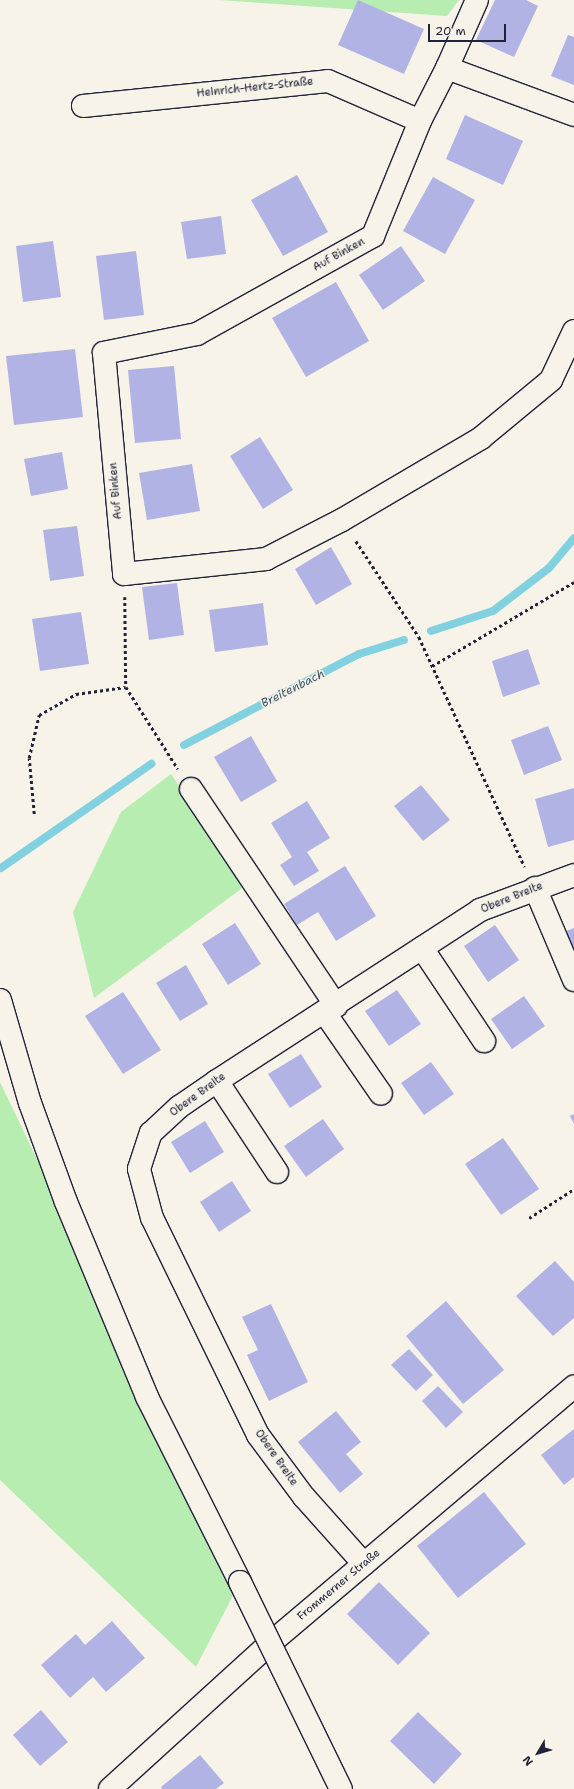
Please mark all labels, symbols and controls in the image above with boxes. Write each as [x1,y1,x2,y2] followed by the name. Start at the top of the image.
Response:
[430,16,508,42] scale bar
[435,23,466,39] text: 20 m
[196,75,314,101] street label: Heinrich-Hertz-Straße
[311,235,367,275] street label: Auf Binken
[107,462,125,520] street label: Auf Binken
[259,667,327,711] water label: Breitenbach
[479,880,545,916] street label: Obere Breite
[168,1070,228,1120] street label: Obere Breite
[252,1427,300,1489] street label: Obere Breite
[295,1547,383,1623] street label: Frommerner Straße
[518,1733,558,1773] north arrow
[520,1753,537,1769] text: N

